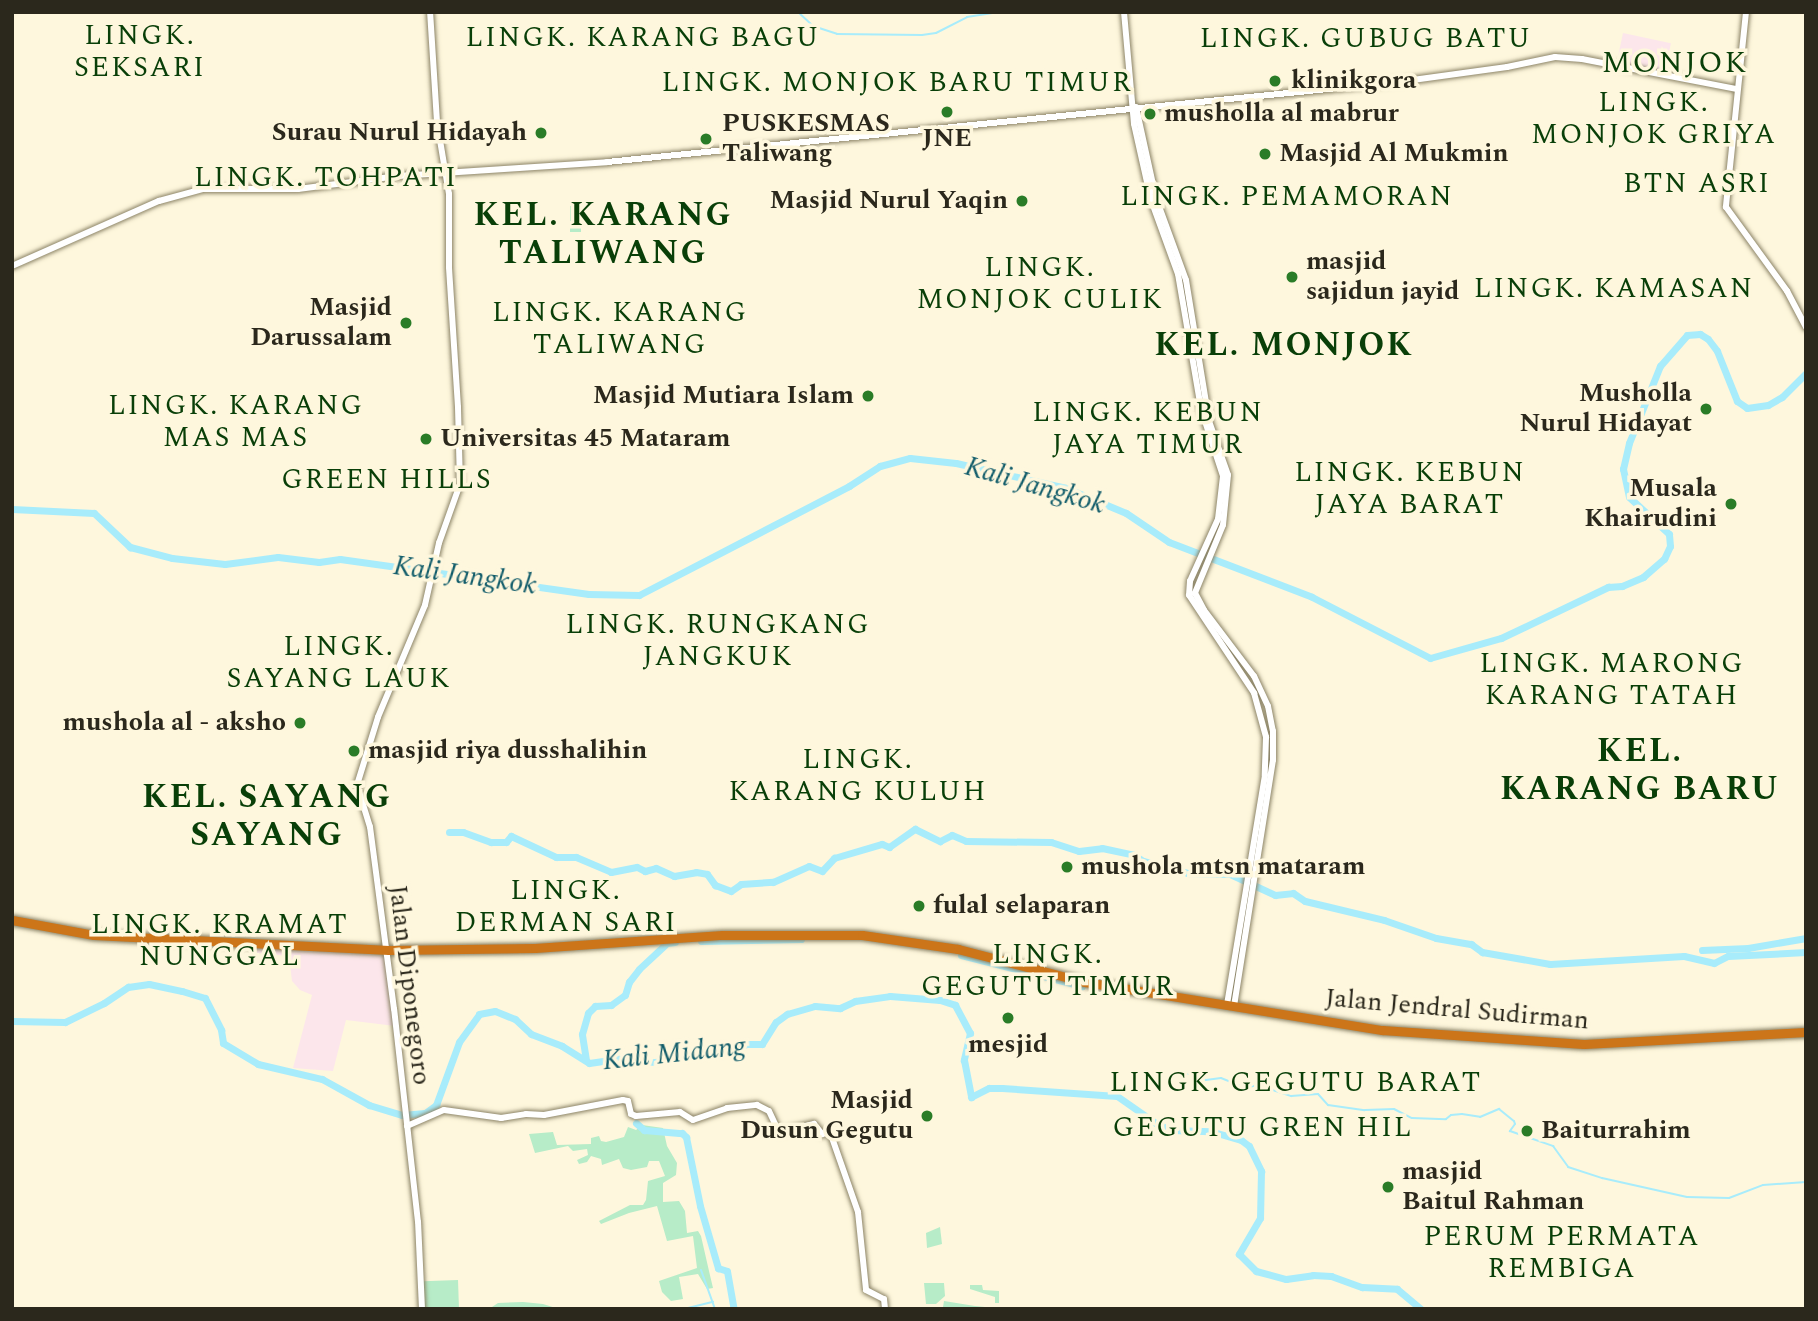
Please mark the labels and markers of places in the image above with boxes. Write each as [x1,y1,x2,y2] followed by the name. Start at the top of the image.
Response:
[1291,65,1416,97] place label: klinikgora
[1265,71,1285,91] marker: klinikgora
[1164,98,1399,130] place label: musholla al mabrur
[939,104,955,120] marker: JNE
[1142,106,1158,122] marker: musholla al mabrur
[722,108,890,170] place label: PUSKESMAS Taliwang
[272,117,527,149] place label: Surau Nurul Hidayah
[922,123,972,155] place label: JNE
[533,125,549,141] marker: Surau Nurul Hidayah
[696,129,716,149] marker: PUSKESMAS Taliwang
[1279,138,1509,170] place label: Masjid Al Mukmin
[1257,146,1273,162] marker: Masjid Al Mukmin
[770,185,1008,217] place label: Masjid Nurul Yaqin
[1014,193,1030,209] marker: Masjid Nurul Yaqin
[1306,246,1459,308] place label: masjid sajidun jayid
[1284,269,1300,285] marker: masjid sajidun jayid
[250,292,392,354] place label: Masjid Darussalam
[398,315,414,331] marker: Masjid Darussalam
[1519,378,1692,440] place label: Musholla Nurul Hidayat
[593,380,854,412] place label: Masjid Mutiara Islam
[860,388,876,404] marker: Masjid Mutiara Islam
[1698,401,1714,417] marker: Musholla Nurul Hidayat
[440,423,730,455] place label: Universitas 45 Mataram
[418,431,434,447] marker: Universitas 45 Mataram
[1584,473,1717,534] place label: Musala Khairudini
[1723,496,1739,512] marker: Musala Khairudini
[63,707,286,739] place label: mushola al - aksho
[292,715,308,731] marker: mushola al - aksho
[368,735,647,767] place label: masjid riya dusshalihin
[346,743,362,759] marker: masjid riya dusshalihin
[1081,851,1365,883] place label: mushola mtsn mataram
[1059,859,1075,875] marker: mushola mtsn mataram
[933,890,1110,922] place label: fulal selaparan
[911,898,927,914] marker: fulal selaparan
[1000,1010,1016,1026] marker: mesjid
[968,1029,1048,1061] place label: mesjid
[740,1085,913,1146] place label: Masjid Dusun Gegutu
[919,1108,935,1124] marker: Masjid Dusun Gegutu
[1541,1115,1691,1147] place label: Baiturrahim
[1519,1123,1535,1139] marker: Baiturrahim
[1402,1156,1584,1218] place label: masjid Baitul Rahman
[1380,1179,1396,1195] marker: masjid Baitul Rahman

